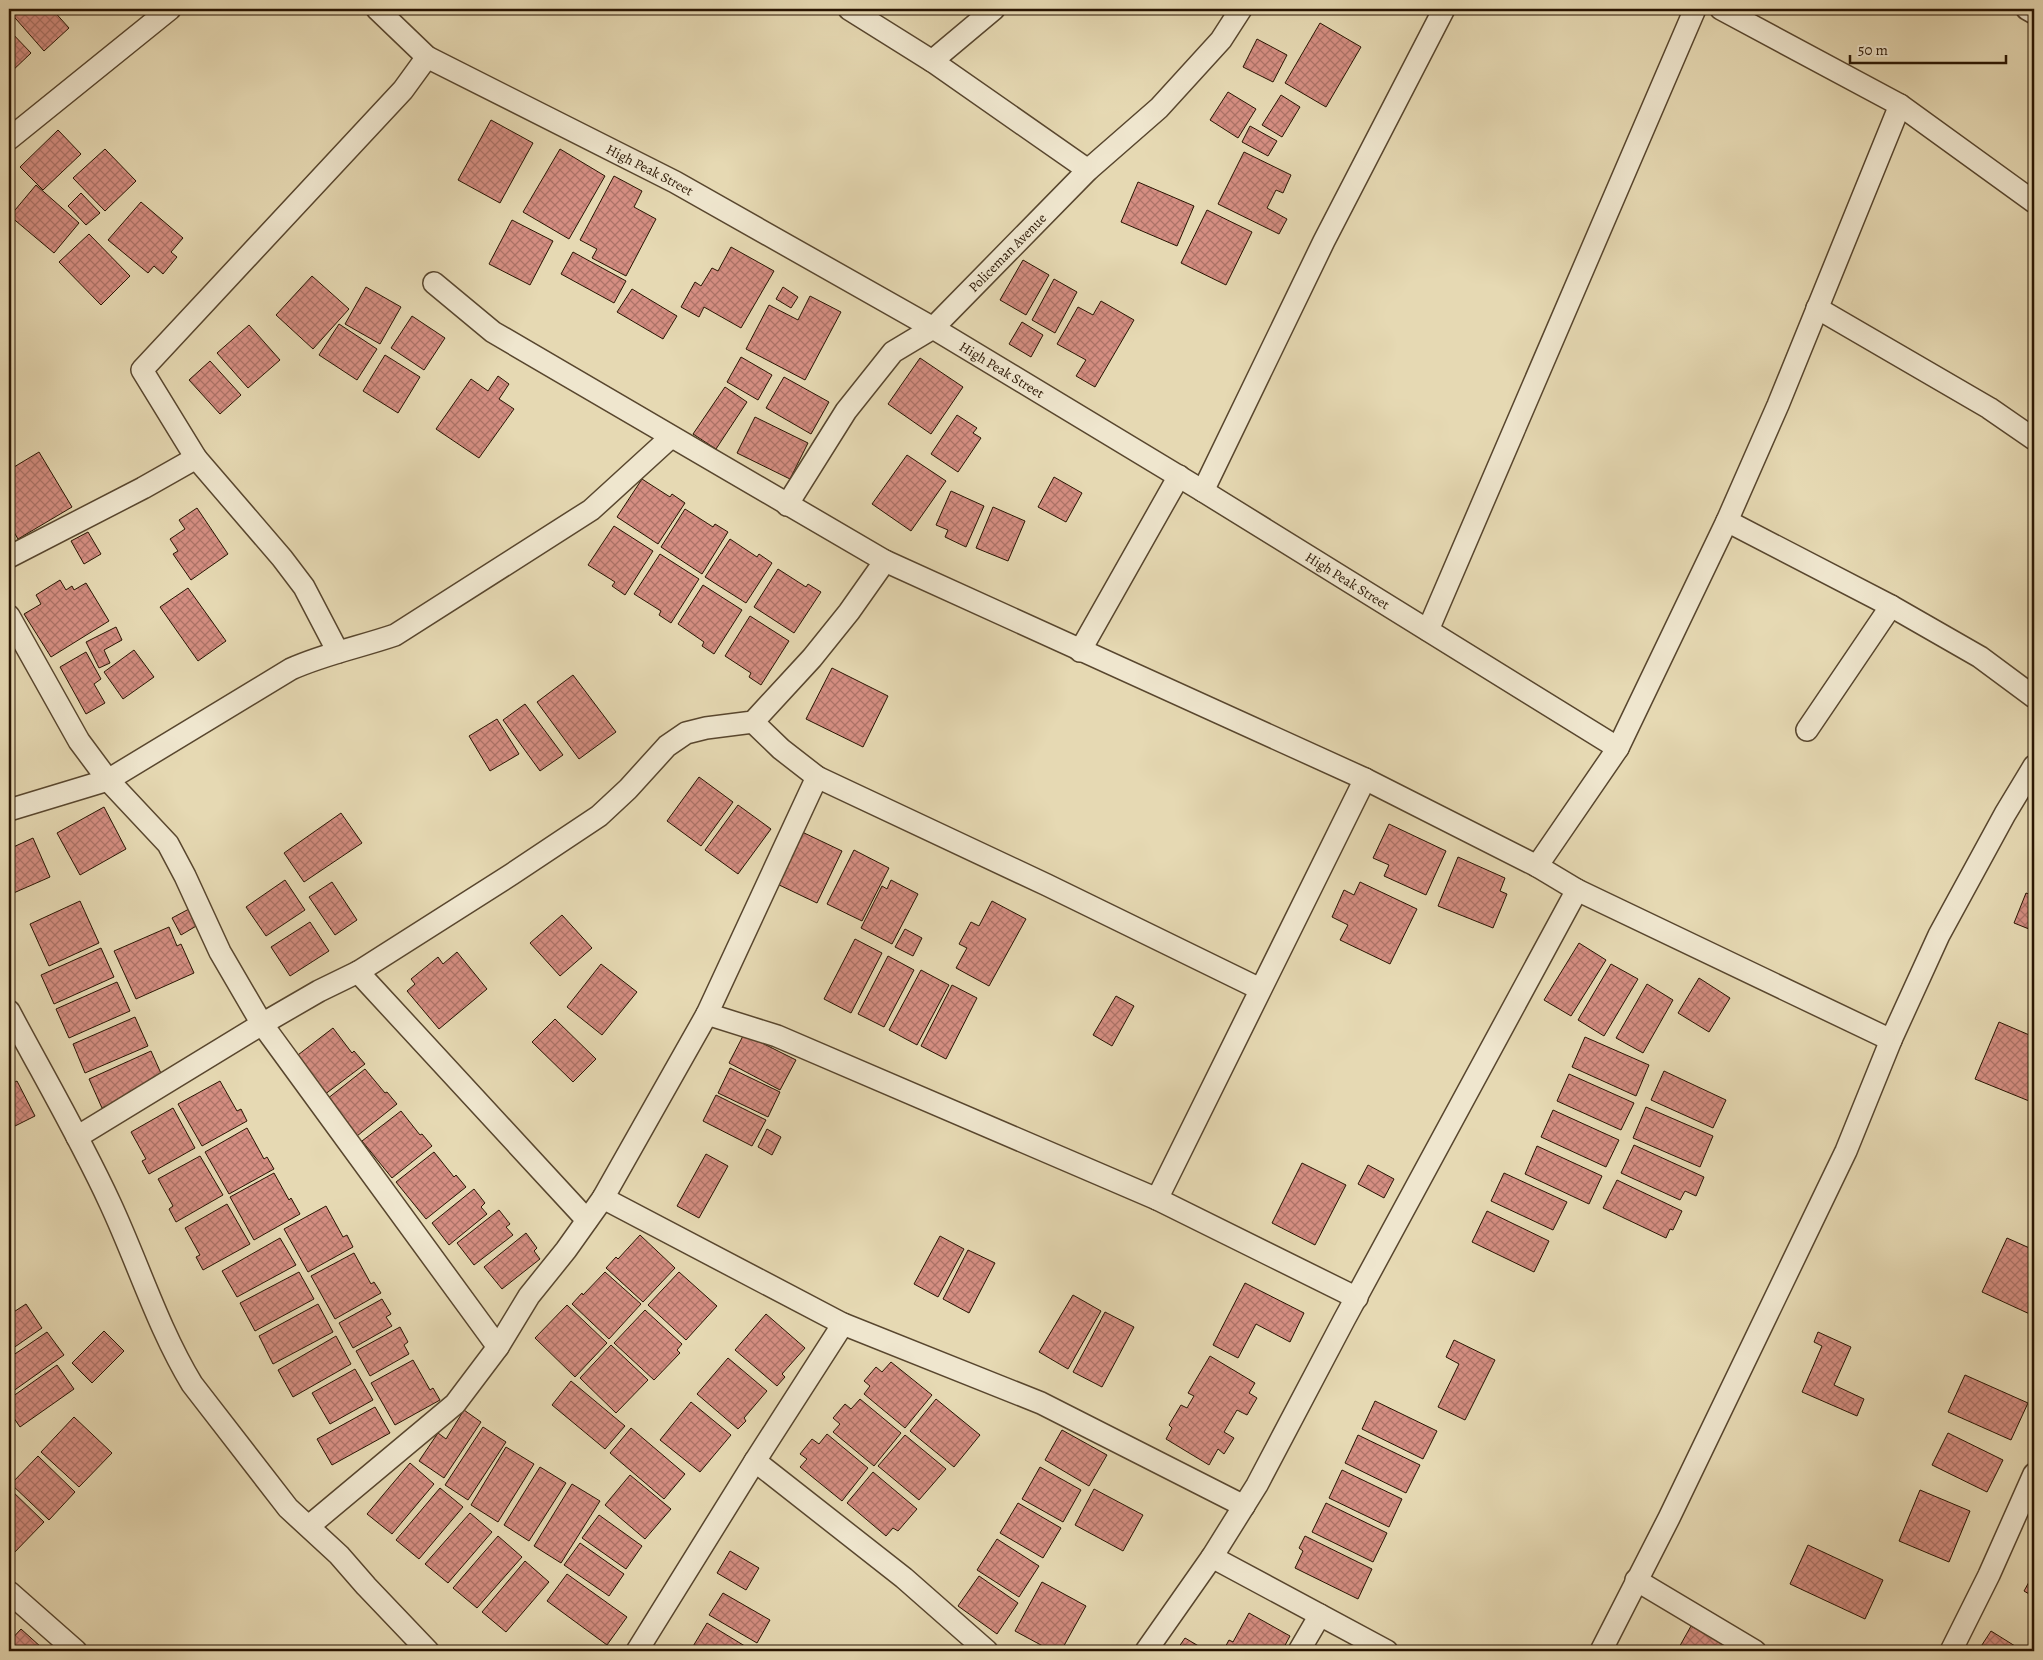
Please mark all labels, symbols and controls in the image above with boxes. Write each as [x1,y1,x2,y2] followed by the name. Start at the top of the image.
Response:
[1850,32,2007,64] scale bar
[1858,40,1888,60] text: 50 m
[603,140,697,201] street label: High Peak Street
[964,209,1051,296] street label: Policeman Avenue
[956,337,1048,403] street label: High Peak Street
[1302,548,1393,614] street label: High Peak Street

